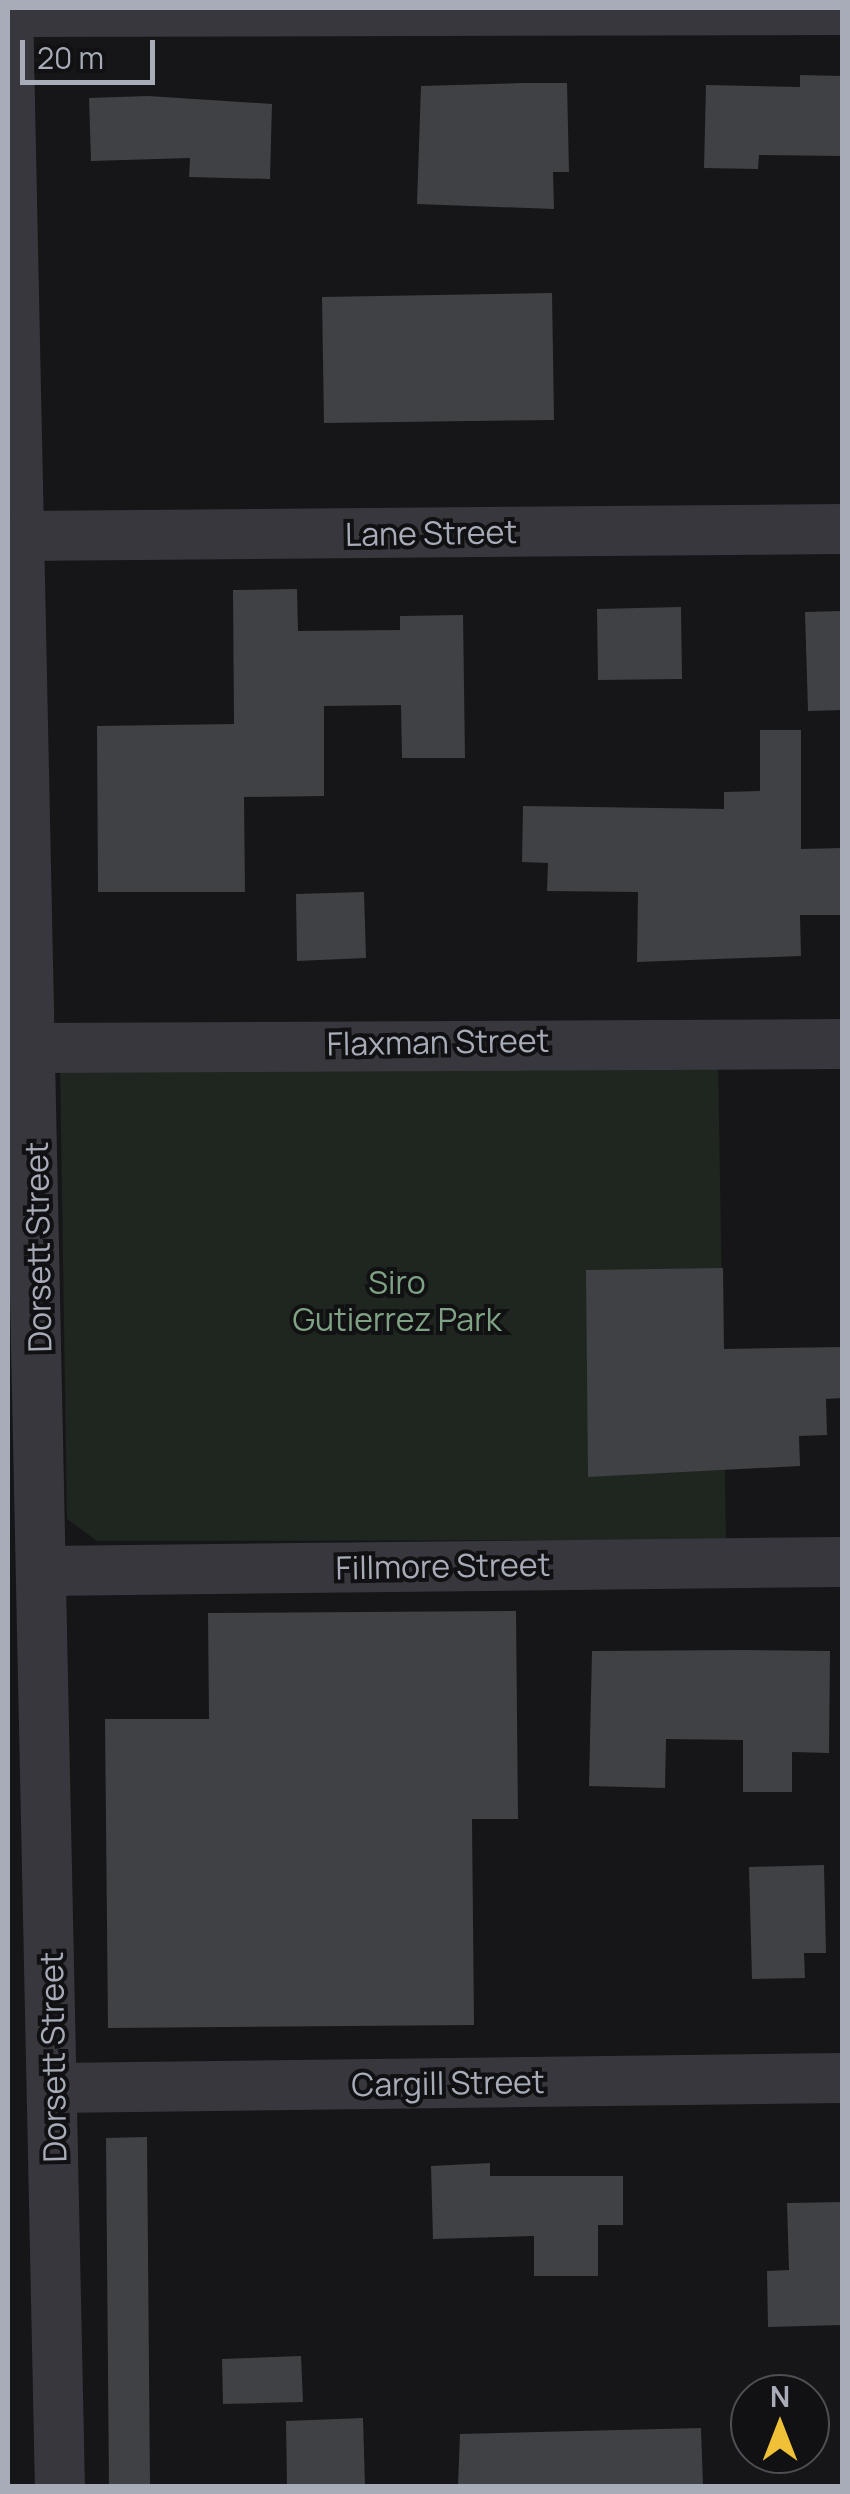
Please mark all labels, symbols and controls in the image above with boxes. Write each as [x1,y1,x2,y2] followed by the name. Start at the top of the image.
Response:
[25,20,160,82] scale bar
[37,37,104,78] text: 20 m
[345,512,517,554] street label: Lane Street
[326,1021,550,1063] street label: Flaxman Street
[17,1141,59,1353] street label: Dorsett Street
[292,1264,502,1339] park label: Siro Gutierrez Park
[335,1545,551,1587] street label: Fillmore Street
[32,1951,74,2163] street label: Dorsett Street
[351,2062,545,2104] street label: Cargill Street
[730,2374,830,2474] north arrow
[770,2377,790,2415] text: N

